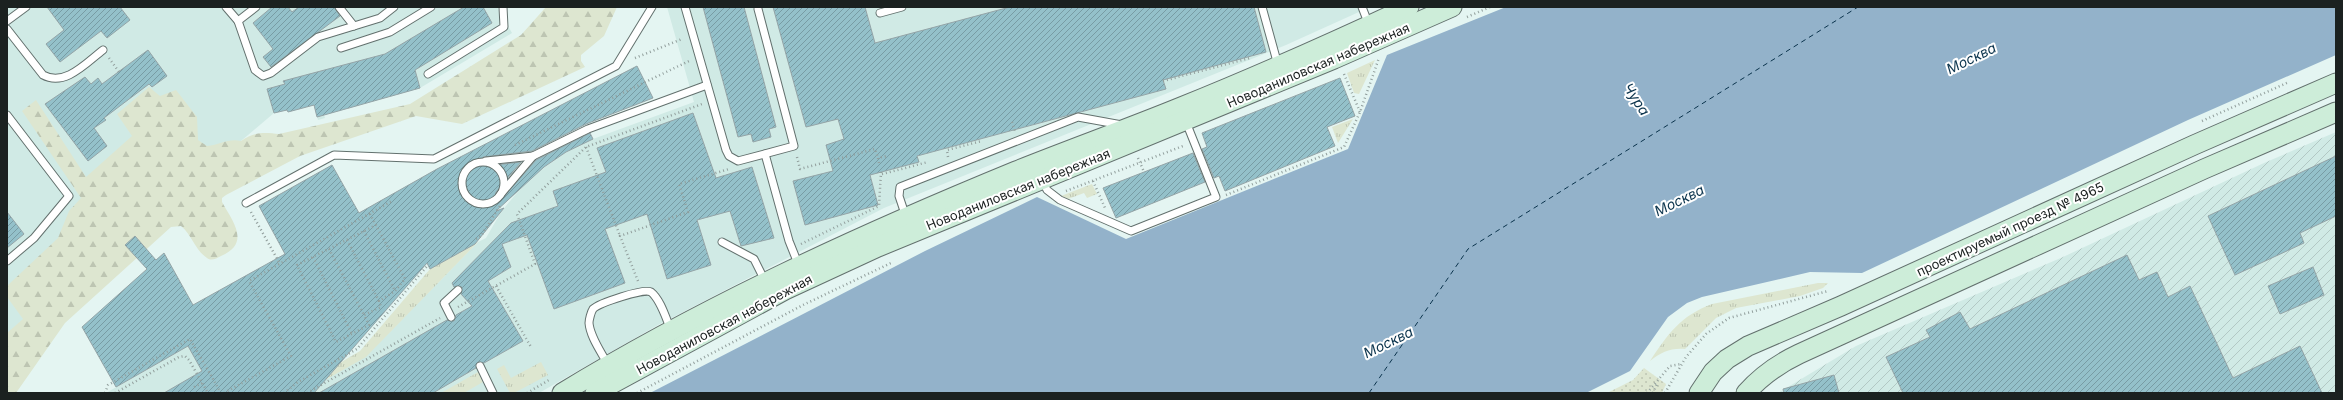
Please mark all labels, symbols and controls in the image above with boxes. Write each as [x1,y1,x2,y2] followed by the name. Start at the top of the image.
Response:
[1224,19,1412,111] street label: Новоданиловская набережная
[1943,39,1999,77] water label: Москва
[1620,80,1654,119] water label: Чура
[924,145,1112,233] street label: Новоданиловская набережная
[1914,178,2106,280] street label: проектируемый проезд № 4965
[1651,181,1707,219] water label: Москва
[633,271,815,377] street label: Новоданиловская набережная
[1360,323,1416,361] water label: Москва

